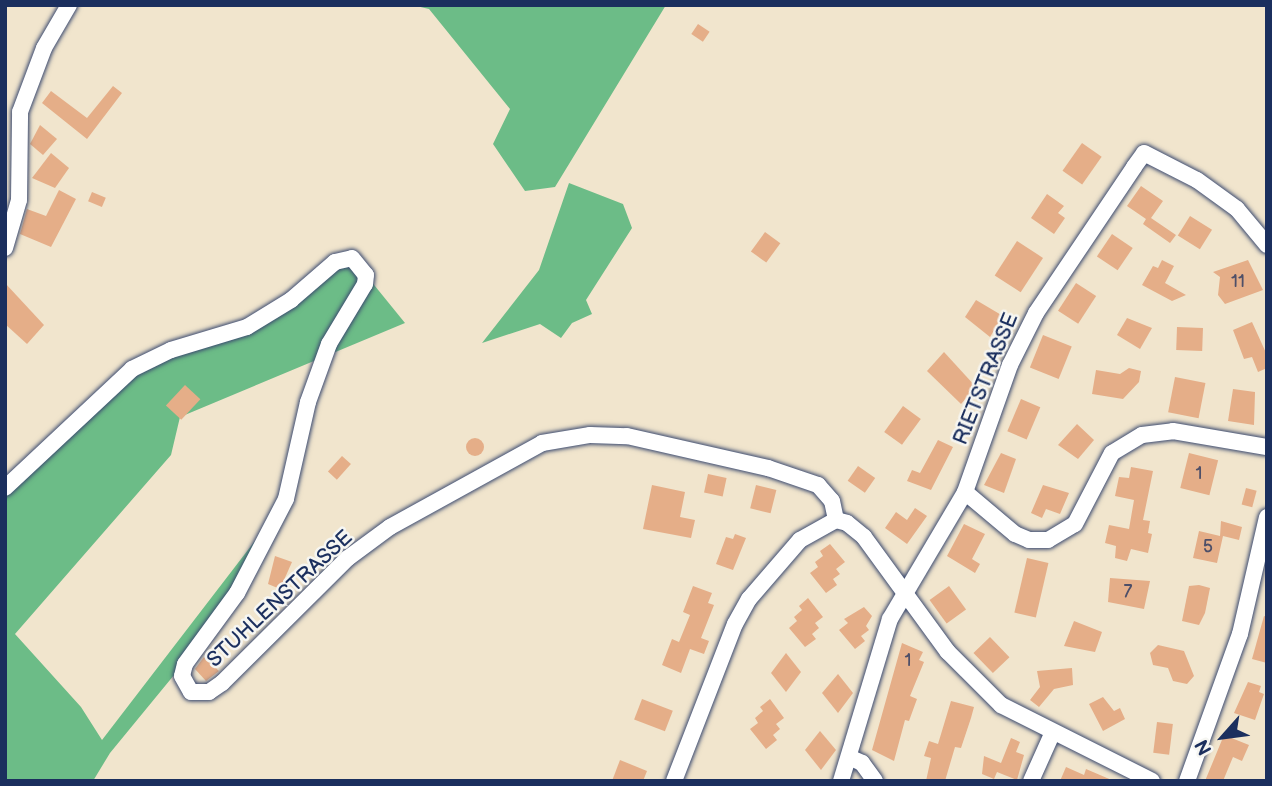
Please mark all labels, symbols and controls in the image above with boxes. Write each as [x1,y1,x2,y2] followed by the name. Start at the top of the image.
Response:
[1231,271,1245,293] house number: 11
[948,309,1024,449] street label: RIETSTRASSE
[1196,463,1202,485] house number: 1
[202,525,358,673] street label: STUHLENSTRASSE
[1203,536,1213,558] house number: 5
[1124,581,1132,603] house number: 7
[905,650,911,672] house number: 1
[1188,702,1258,772] north arrow
[1191,735,1218,759] text: N

